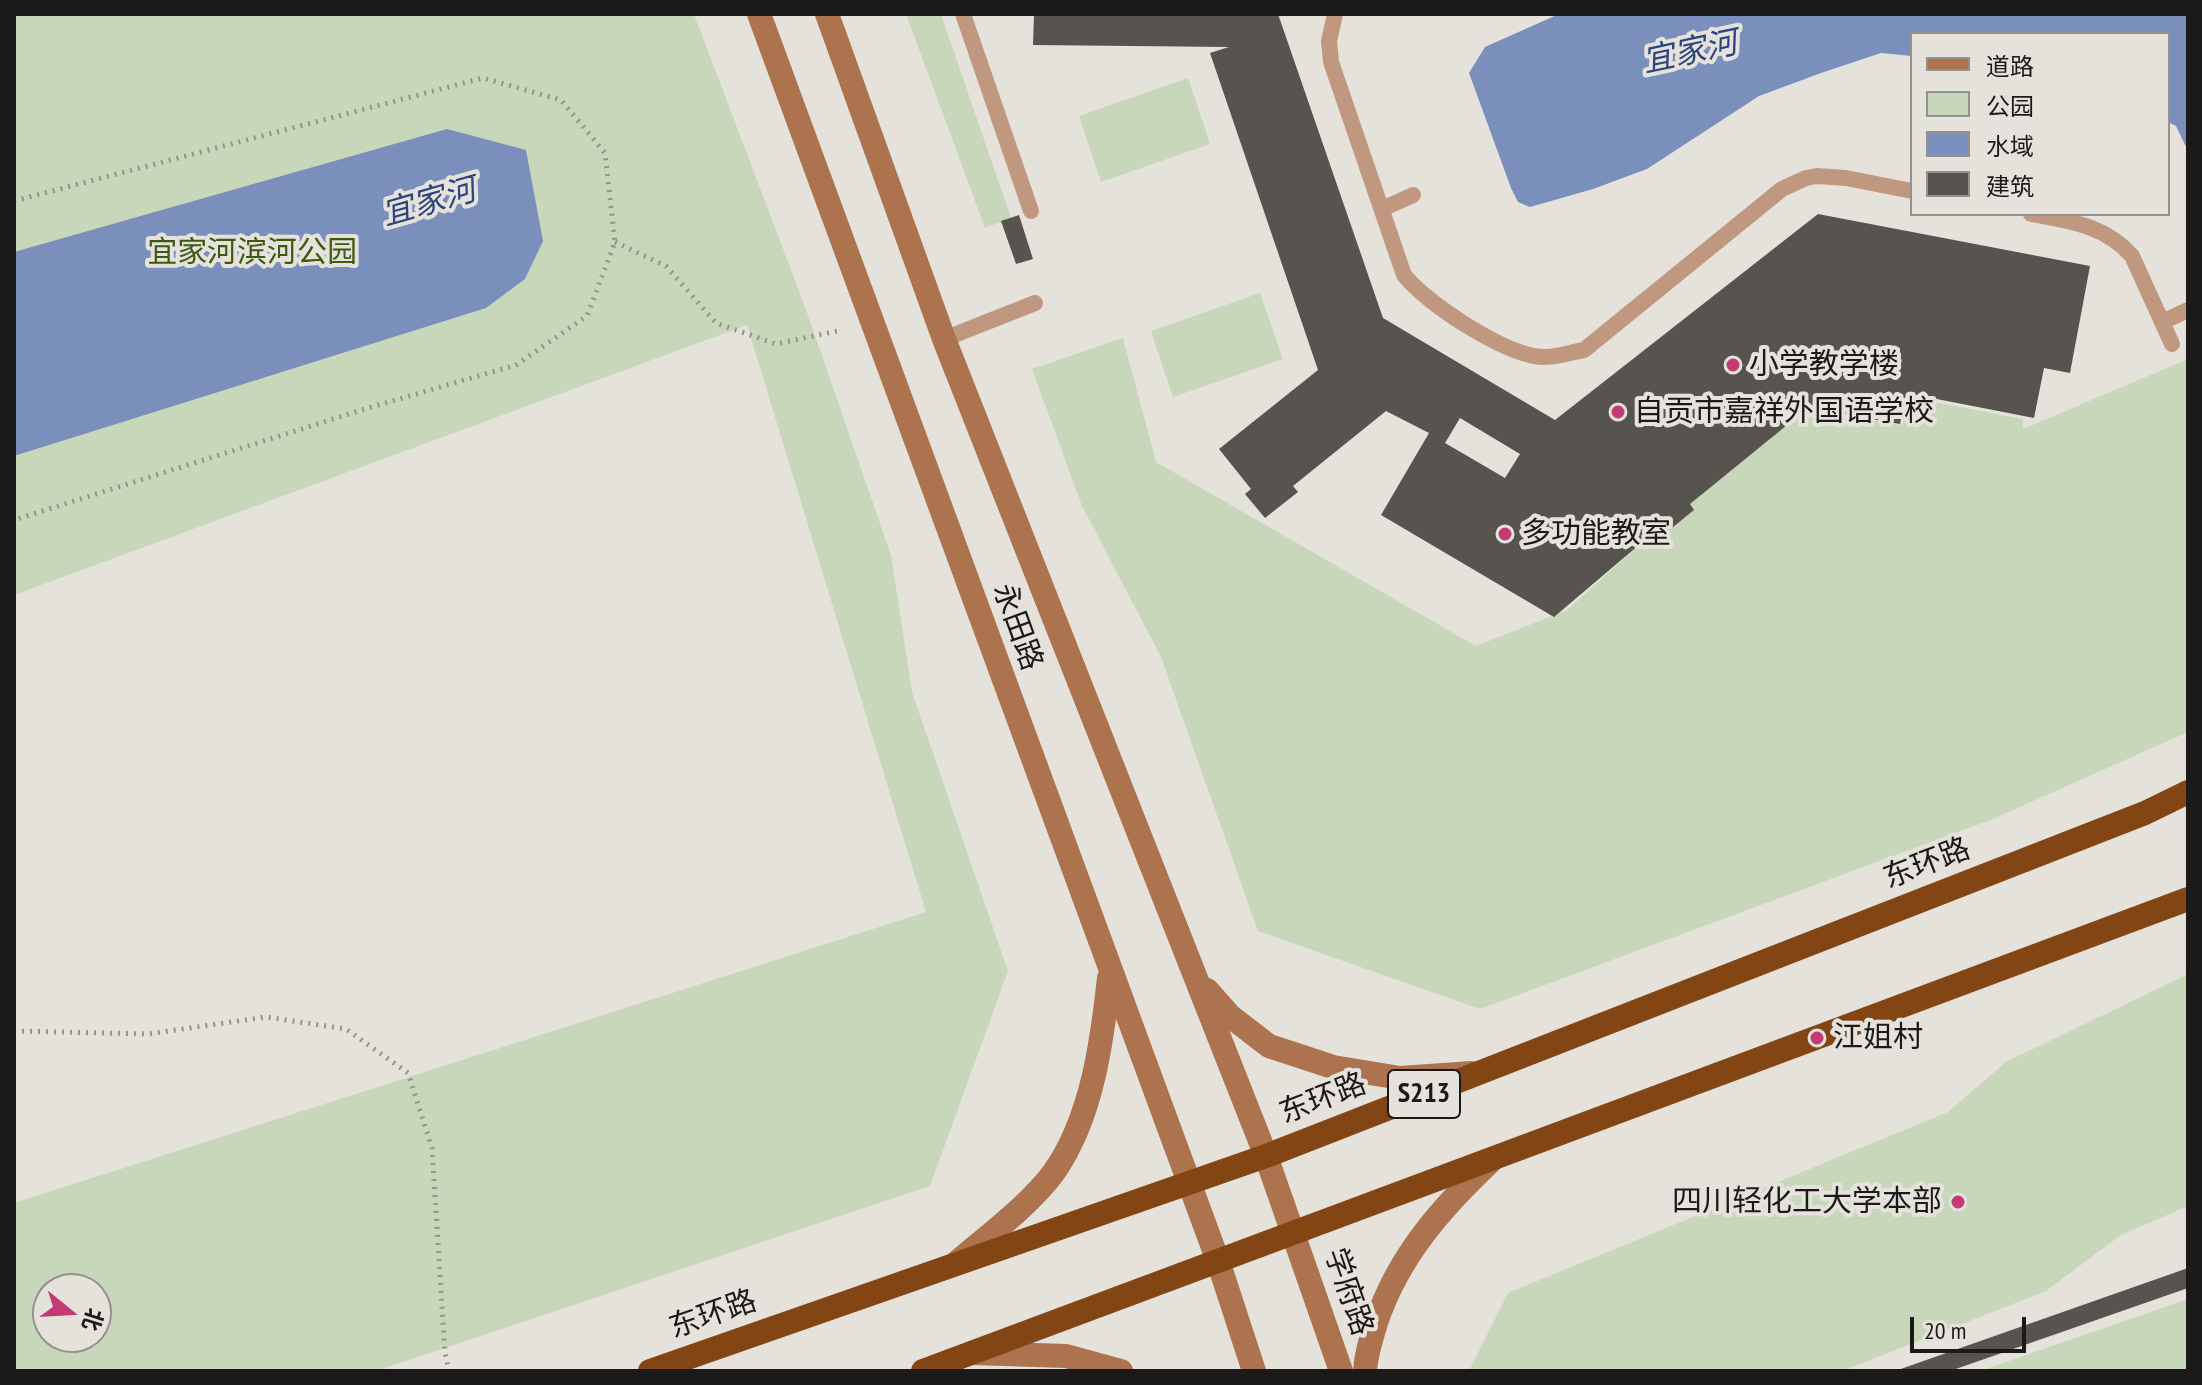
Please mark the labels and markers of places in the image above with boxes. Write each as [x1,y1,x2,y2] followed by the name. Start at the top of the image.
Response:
[1749,347,1899,383] place label: 小学教学楼
[1724,356,1742,374] marker: 小学教学楼
[1634,394,1934,430] place label: 自贡市嘉祥外国语学校
[1609,403,1627,421] marker: 自贡市嘉祥外国语学校
[1521,516,1671,552] place label: 多功能教室
[1496,525,1514,543] marker: 多功能教室
[1833,1020,1923,1056] place label: 江姐村
[1808,1029,1826,1047] marker: 江姐村
[1672,1184,1942,1220] place label: 四川轻化工大学本部
[1949,1193,1967,1211] marker: 四川轻化工大学本部

